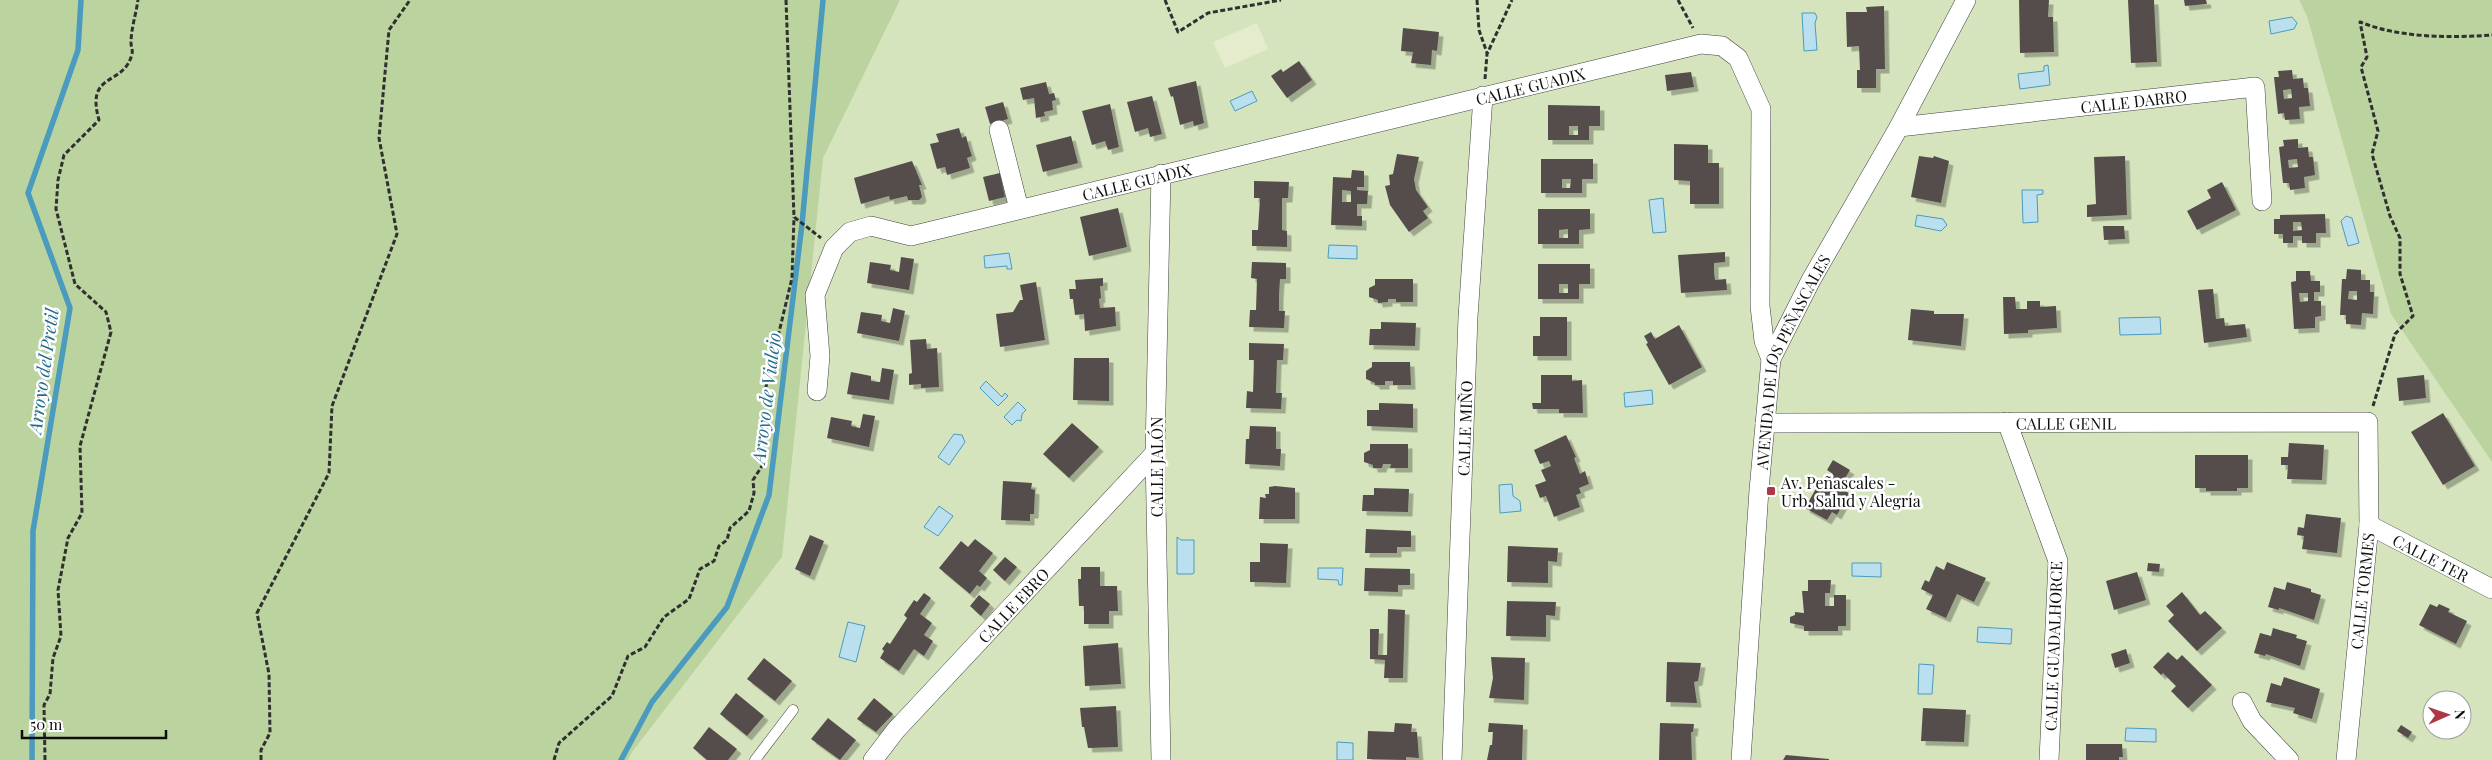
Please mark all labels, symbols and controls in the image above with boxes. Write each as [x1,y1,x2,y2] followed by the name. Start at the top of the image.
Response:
[1473,62,1588,109] street label: CALLE GUADIX
[2079,84,2188,117] street label: CALLE DARRO
[1080,158,1194,205] street label: CALLE GUADIX
[1750,250,1834,472] street label: AVENIDA DE LOS PEÑASCALES
[22,306,64,437] water label: Arroyo del Pretil
[746,331,786,467] water label: Arroyo de Vialejo
[1452,380,1476,476] street label: CALLE MIÑO
[2016,412,2116,433] street label: CALLE GENIL
[1146,417,1167,517] street label: CALLE JALÓN
[1780,472,1921,511] place label: Av. Peñascales - Urb. Salud y Alegría
[1765,485,1777,497] marker: Av. Peñascales - Urb. Salud y Alegría
[2389,529,2473,586] street label: CALLE TER
[2345,532,2379,650] street label: CALLE TORMES
[2040,561,2066,731] street label: CALLE GUADALHORCE
[973,563,1053,647] street label: CALLE EBRO
[2422,690,2472,740] north arrow
[22,708,166,740] scale bar
[2451,709,2470,720] text: N
[30,714,63,734] text: 50 m

